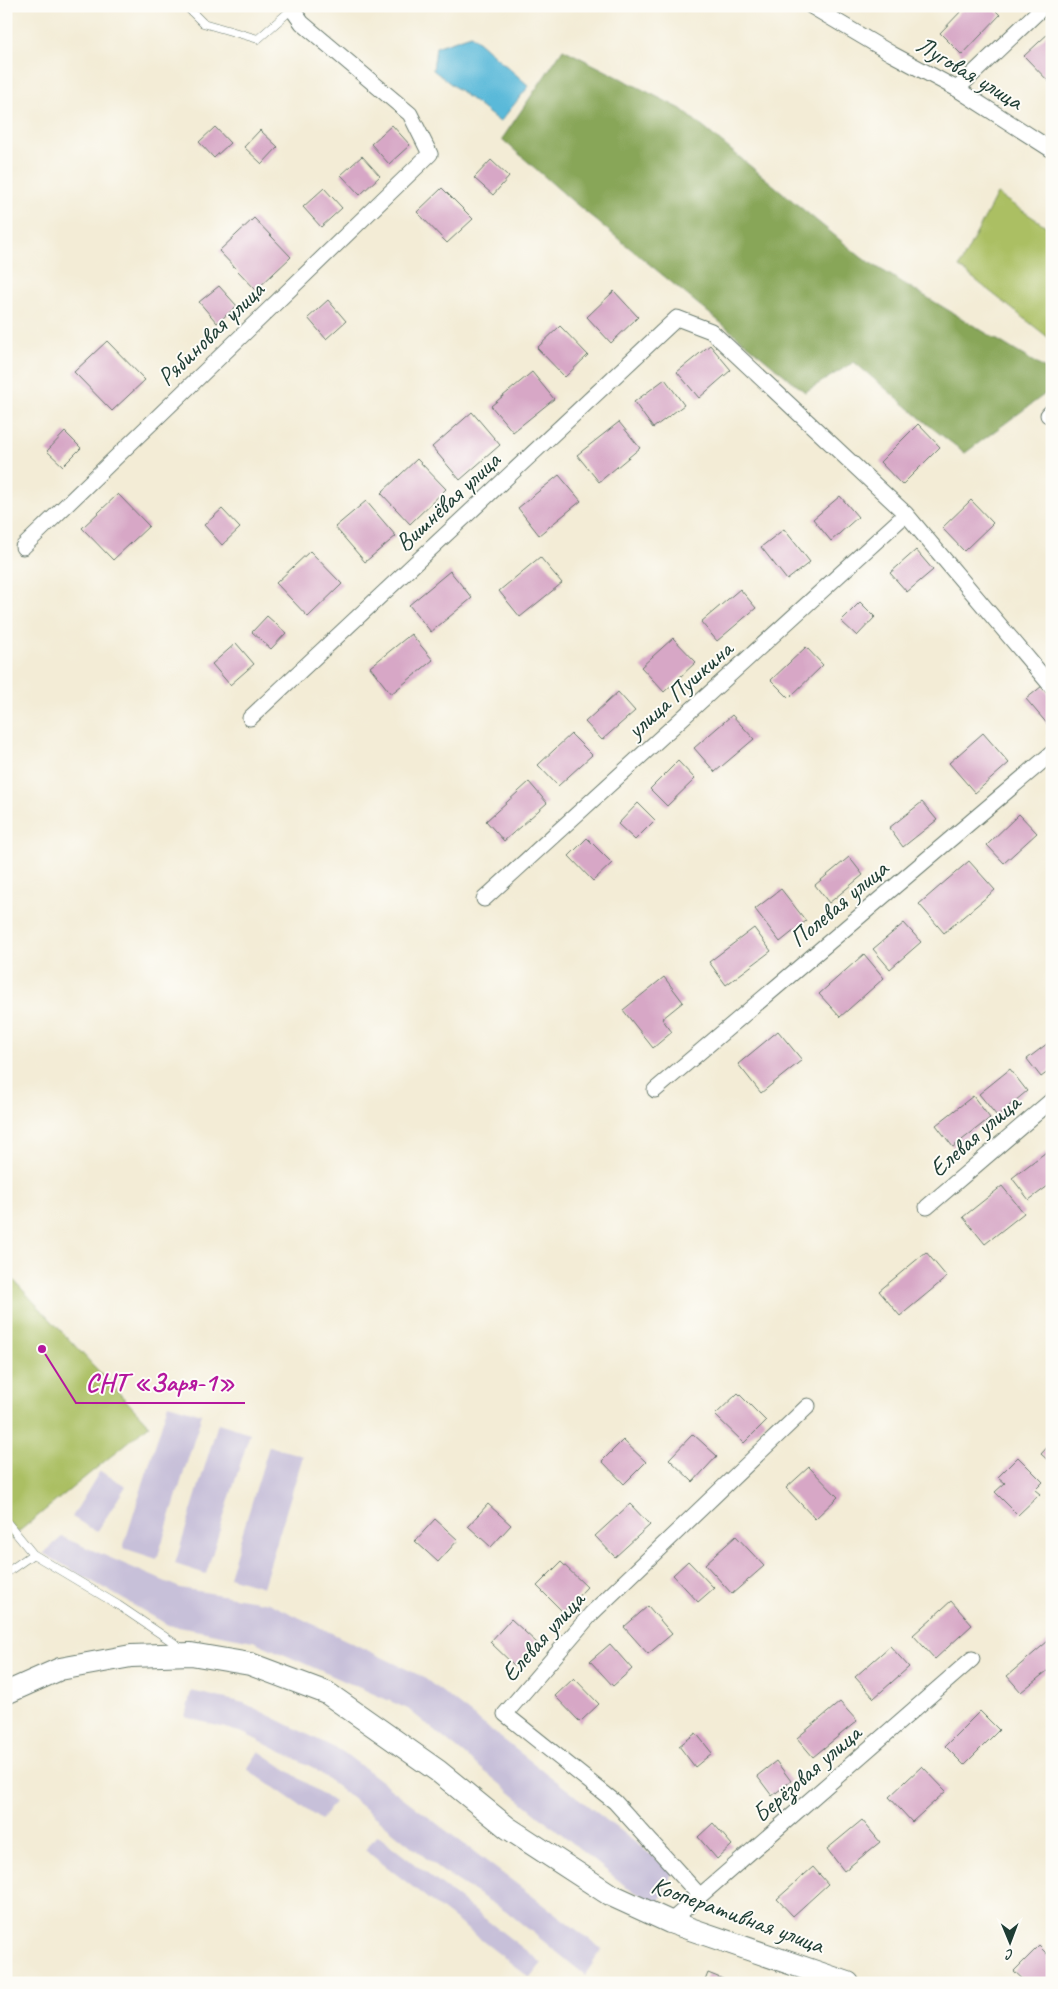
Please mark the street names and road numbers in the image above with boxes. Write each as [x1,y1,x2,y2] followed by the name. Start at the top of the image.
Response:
[910,29,1030,118] street label: Луговая улица
[150,273,273,393] street label: Рябиновая улица
[388,444,508,559] street label: Вишнёвая улица
[618,632,741,747] street label: улица Пушкина
[782,852,896,955] street label: Полевая улица
[922,1086,1029,1184] street label: Елевая улица
[494,1583,593,1688] street label: Елевая улица
[746,1716,870,1831] street label: Берёзовая улица
[647,1869,830,1962] street label: Кооперативная улица

